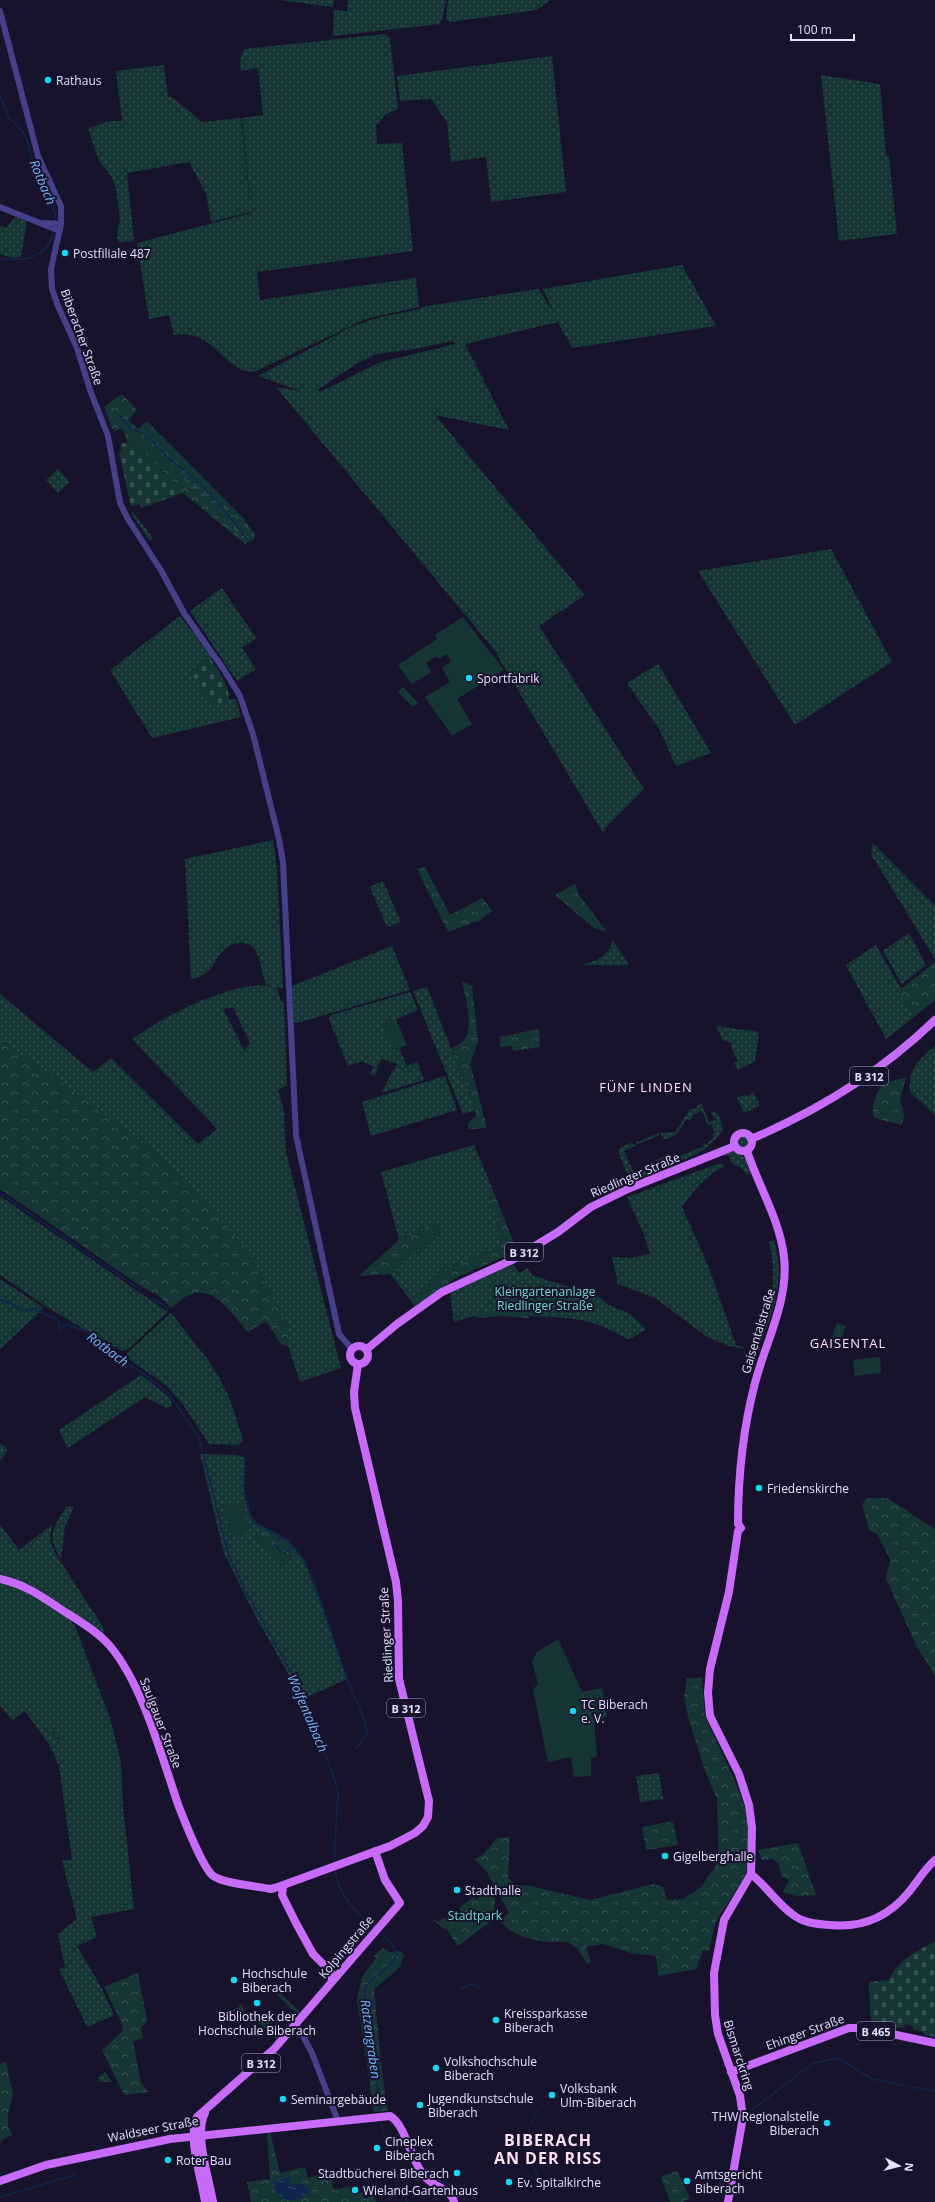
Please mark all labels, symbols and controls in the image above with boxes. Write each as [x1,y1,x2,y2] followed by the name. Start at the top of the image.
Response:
[791,16,854,42] scale bar
[797,21,832,38] text: 100 m
[56,72,102,89] place label: Rathaus
[43,75,53,85] marker: Rathaus
[25,157,61,207] water label: Rotbach
[73,245,151,262] place label: Postfiliale 487
[60,248,70,258] marker: Postfiliale 487
[57,287,107,388] street label: Biberacher Straße
[477,670,540,687] place label: Sportfabrik
[464,673,474,683] marker: Sportfabrik
[850,1067,888,1085] road number: B 312
[599,1078,693,1096] district label: FÜNF LINDEN
[588,1148,683,1202] street label: Riedlinger Straße
[505,1243,543,1261] road number: B 312
[495,1283,596,1314] park label: Kleingartenanlage Riedlinger Straße
[737,1286,779,1376] street label: Gaisentalstraße
[84,1328,132,1370] water label: Rotbach
[810,1334,886,1352] district label: GAISENTAL
[767,1480,849,1497] place label: Friedenskirche
[754,1483,764,1493] marker: Friedenskirche
[375,1586,397,1683] street label: Riedlinger Straße
[284,1671,332,1755] water label: Wolfentalbach
[136,1675,186,1771] street label: Saulgauer Straße
[581,1696,648,1727] place label: TC Biberach e. V.
[387,1699,425,1717] road number: B 312
[568,1706,578,1716] marker: TC Biberach e. V.
[673,1848,754,1865] place label: Gigelberghalle
[660,1851,670,1861] marker: Gigelberghalle
[465,1882,521,1899] place label: Stadthalle
[452,1885,462,1895] marker: Stadthalle
[448,1907,503,1924] park label: Stadtpark
[315,1912,378,1982] street label: Kolpingstraße
[242,1965,307,1996] place label: Hochschule Biberach
[229,1975,239,1985] marker: Hochschule Biberach
[252,1998,262,2008] marker: Bibliothek der Hochschule Biberach
[357,1998,385,2080] water label: Ratzengraben
[504,2005,588,2036] place label: Kreissparkasse Biberach
[198,2008,316,2039] place label: Bibliothek der Hochschule Biberach
[763,2010,847,2054] street label: Ehinger Straße
[491,2015,501,2025] marker: Kreissparkasse Biberach
[720,2018,759,2093] street label: Bismarckring
[857,2022,895,2040] road number: B 465
[444,2053,537,2084] place label: Volkshochschule Biberach
[242,2054,280,2072] road number: B 312
[431,2063,441,2073] marker: Volkshochschule Biberach
[560,2080,636,2111] place label: Volksbank Ulm-Biberach
[427,2090,534,2121] place label: Jugendkunstschule Biberach
[547,2090,557,2100] marker: Volksbank Ulm-Biberach
[291,2091,386,2108] place label: Seminargebäude
[278,2094,288,2104] marker: Seminargebäude
[415,2100,425,2110] marker: Jugendkunstschule Biberach
[712,2108,819,2139] place label: THW Regionalstelle Biberach
[106,2112,200,2146] street label: Waldseer Straße
[822,2118,832,2128] marker: THW Regionalstelle Biberach
[494,2129,602,2169] district label: BIBERACH AN DER RISS
[385,2133,435,2164] place label: Cineplex Biberach
[372,2143,382,2153] marker: Cineplex Biberach
[879,2146,919,2186] north arrow
[176,2152,231,2169] place label: Roter Bau
[163,2155,173,2165] marker: Roter Bau
[901,2162,917,2173] text: N
[318,2165,449,2182] place label: Stadtbücherei Biberach
[695,2166,762,2197] place label: Amtsgericht Biberach
[452,2168,462,2178] marker: Stadtbücherei Biberach
[517,2174,601,2191] place label: Ev. Spitalkirche
[682,2176,692,2186] marker: Amtsgericht Biberach
[504,2177,514,2187] marker: Ev. Spitalkirche
[363,2182,478,2199] place label: Wieland-Gartenhaus
[350,2185,360,2195] marker: Wieland-Gartenhaus

